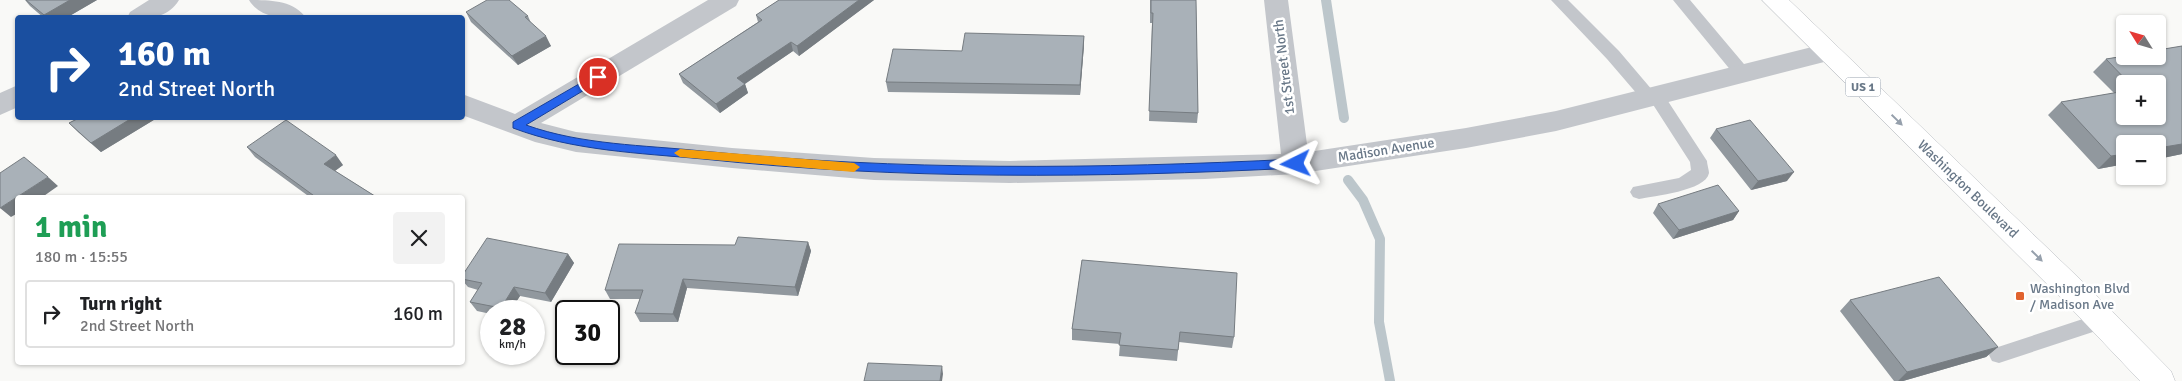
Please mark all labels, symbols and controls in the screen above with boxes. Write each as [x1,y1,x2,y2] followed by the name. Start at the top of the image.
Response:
[2116,15,2166,65] north arrow
[2116,15,2166,185] map controls
[1270,18,1298,116] street label: 1st Street North
[118,32,211,75] text: 160 m
[35,35,100,100] icon: right
[577,56,619,98] pin
[584,63,612,91] icon: arrive
[118,75,275,102] text: 2nd Street North
[2116,75,2166,125] button: +
[1846,77,1880,96] road number: US 1
[1890,113,1902,125] one-way arrow
[1337,134,1435,166] street label: Madison Avenue
[2116,135,2166,185] button: −
[1914,136,2022,242] street label: Washington Boulevard
[1269,137,1321,189] position arrow
[35,209,107,246] text: 1 min
[393,212,445,264] button: close
[35,247,128,267] text: 180 m · 15:55
[2030,250,2042,262] one-way arrow
[2030,280,2130,313] place label: Washington Blvd / Madison Ave
[2014,290,2026,302] marker: Washington Blvd / Madison Ave
[80,292,162,316] text: Turn right
[37,300,65,328] icon: right
[555,300,620,365] speed limit sign: 30
[393,302,443,326] text: 160 m
[499,311,526,342] text: 28
[80,316,194,336] text: 2nd Street North
[499,337,526,352] text: km/h

